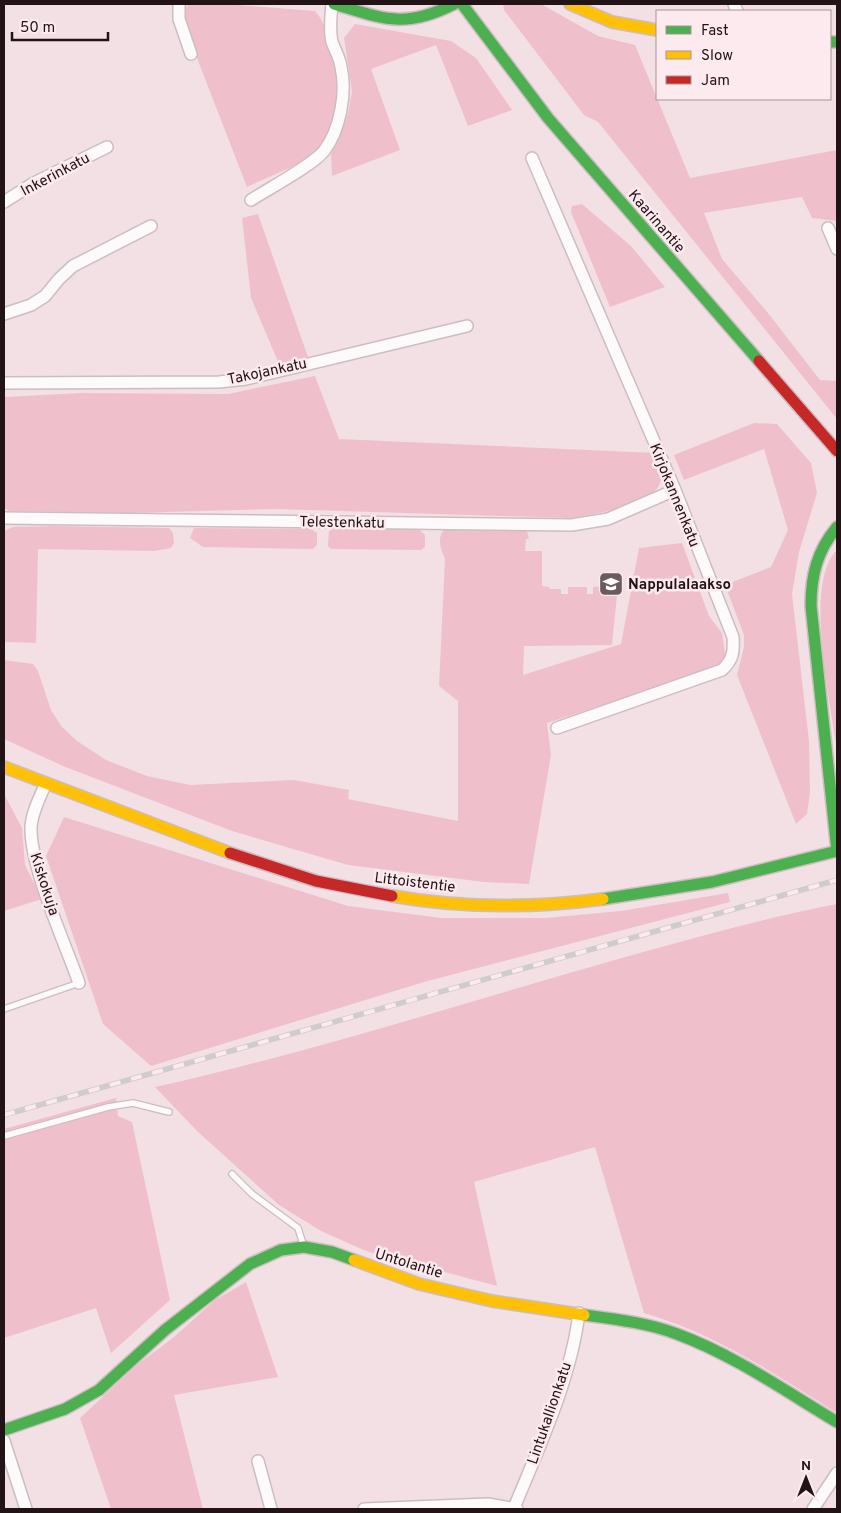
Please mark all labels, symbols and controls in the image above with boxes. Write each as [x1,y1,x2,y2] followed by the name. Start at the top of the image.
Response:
[12,10,109,42] scale bar
[656,10,831,100] legend
[20,19,55,38] text: 50 m
[701,22,729,41] text: Fast
[701,47,733,66] text: Slow
[701,72,730,91] text: Jam
[18,149,93,201] street label: Inkerinkatu
[623,187,688,257] street label: Kaarinantie
[226,355,309,390] street label: Takojankatu
[644,441,703,550] street label: Kirjokannenkatu
[299,513,385,534] street label: Telestenkatu
[598,571,624,597] school or university icon: Nappulalaakso
[628,576,731,595] place label: Nappulalaakso
[24,851,63,918] street label: Kiskokuja
[373,869,456,898] street label: Littoistentie
[372,1245,445,1284] street label: Untolantie
[524,1360,577,1467] street label: Lintukallionkatu
[781,1453,831,1503] north arrow
[801,1458,811,1475] text: N

